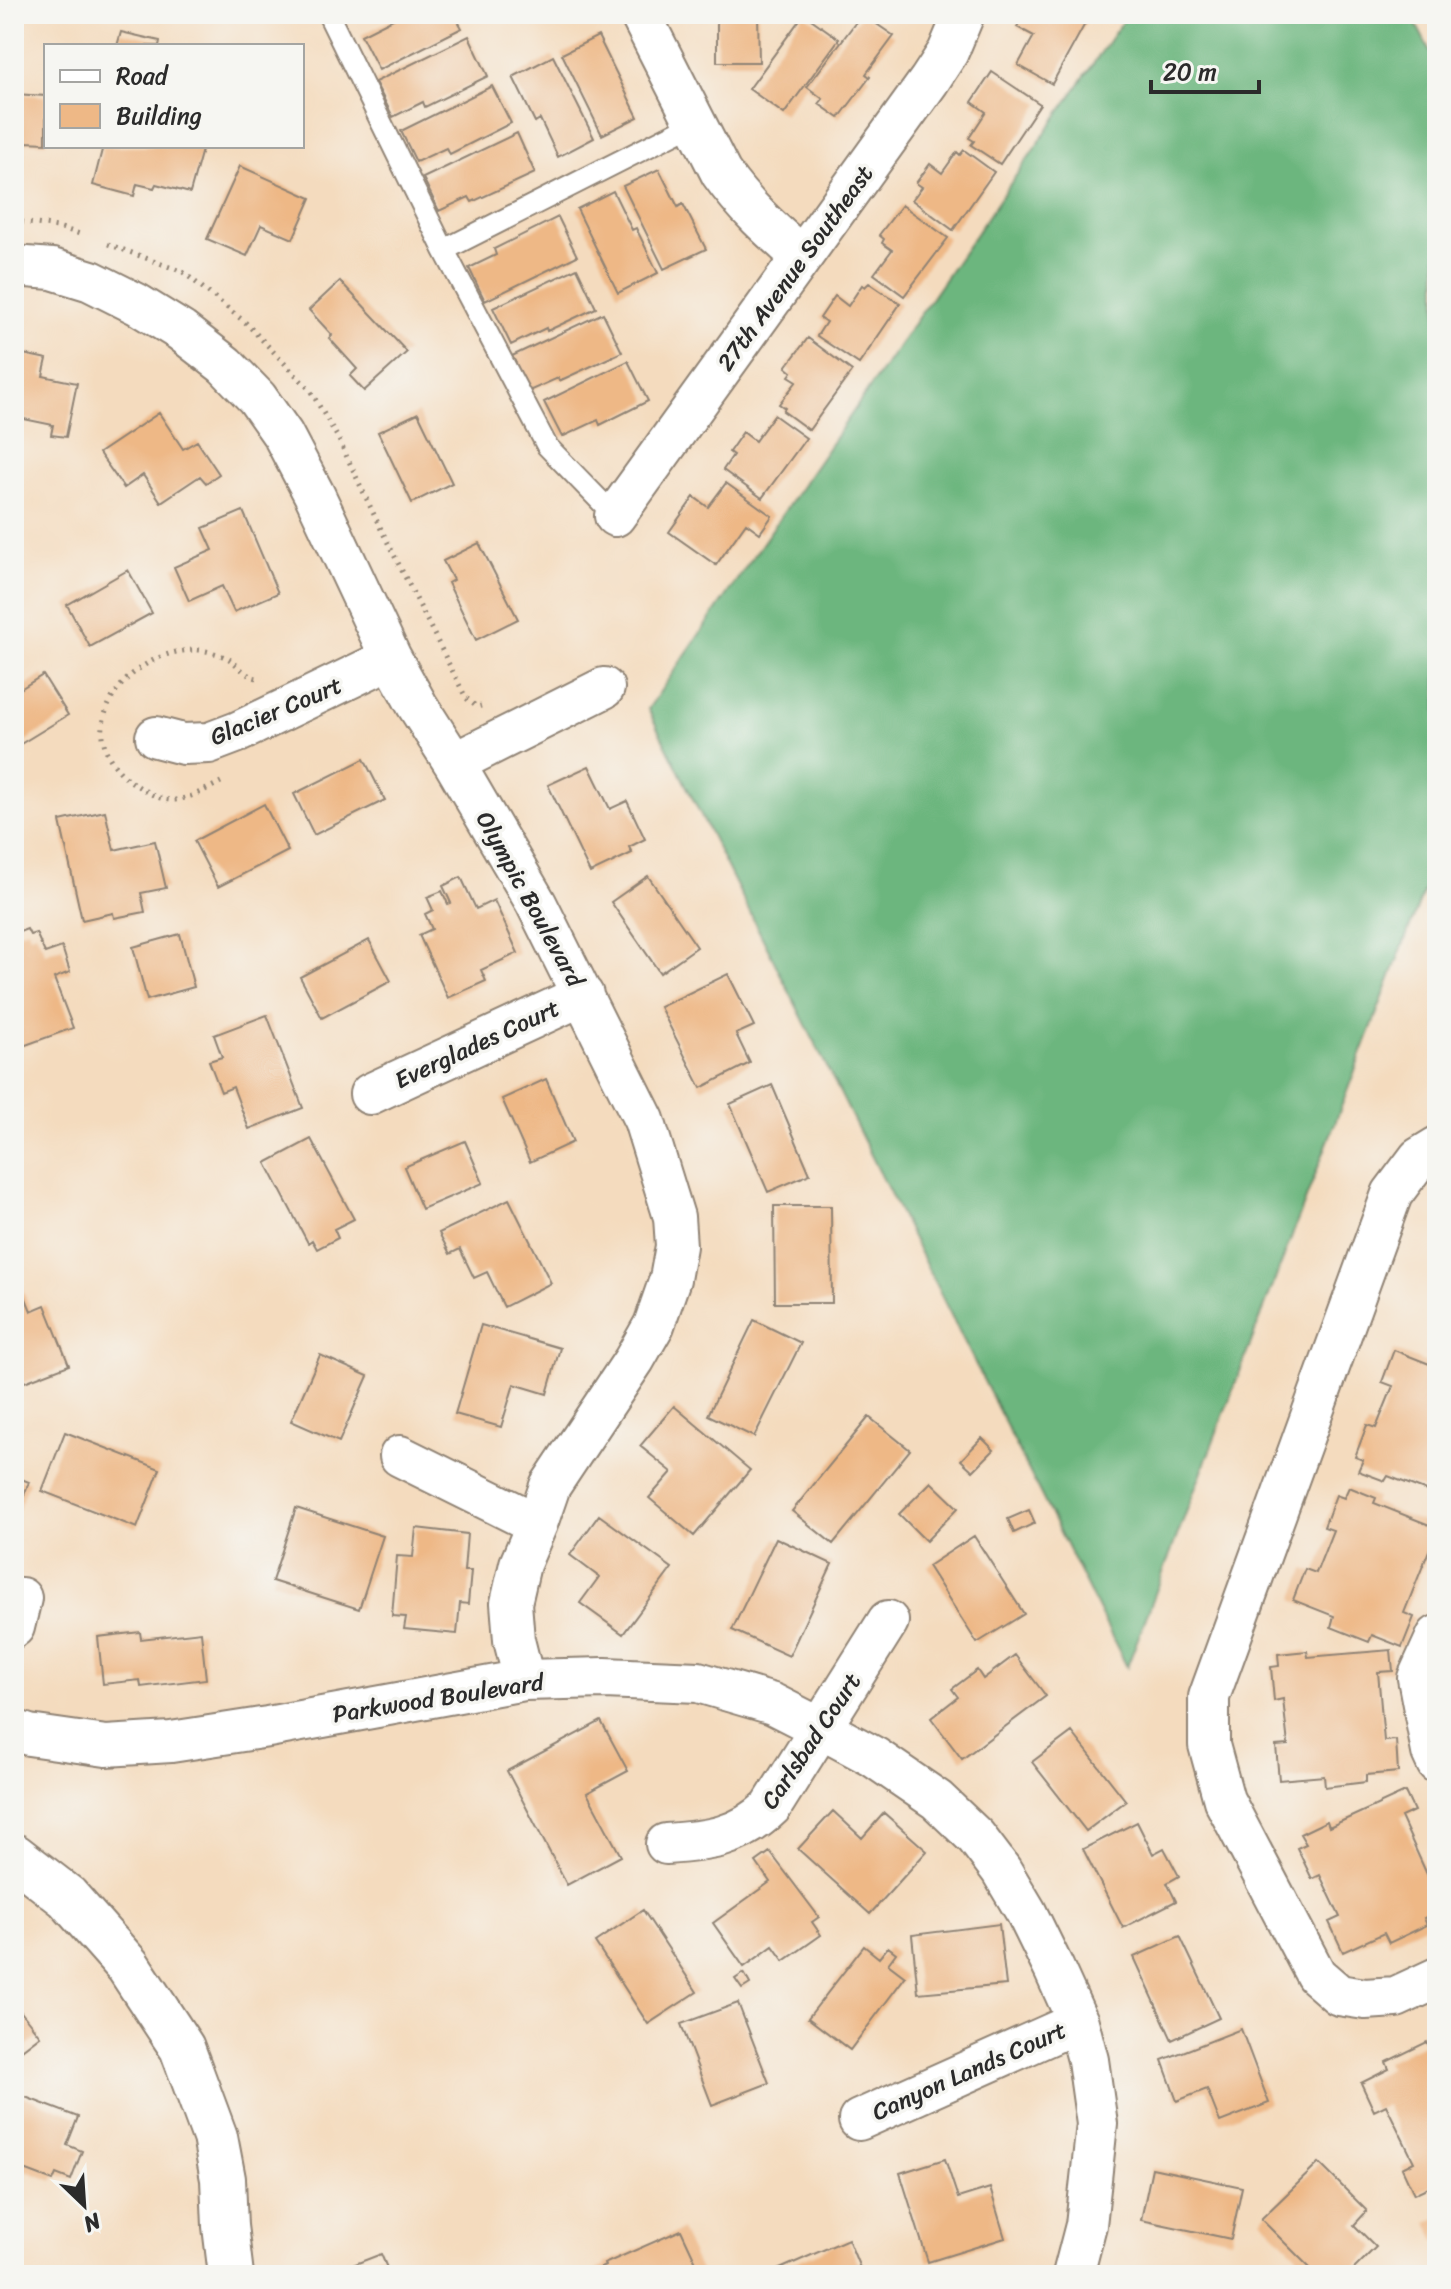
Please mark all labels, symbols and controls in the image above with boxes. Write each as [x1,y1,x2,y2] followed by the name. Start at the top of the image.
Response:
[44,44,304,148] legend
[1151,44,1259,94] scale bar
[1163,51,1217,93] text: 20 m
[116,55,170,97] text: Road
[116,95,202,137] text: Building
[705,156,885,380] street label: 27th Avenue Southeast
[203,664,349,758] street label: Glacier Court
[464,803,596,996] street label: Olympic Boulevard
[387,987,567,1101] street label: Everglades Court
[329,1660,548,1735] street label: Parkwood Boulevard
[749,1664,873,1818] street label: Carlsbad Court
[865,2009,1073,2133] street label: Canyon Lands Court
[44,2165,124,2245] north arrow
[76,2201,108,2244] text: N

